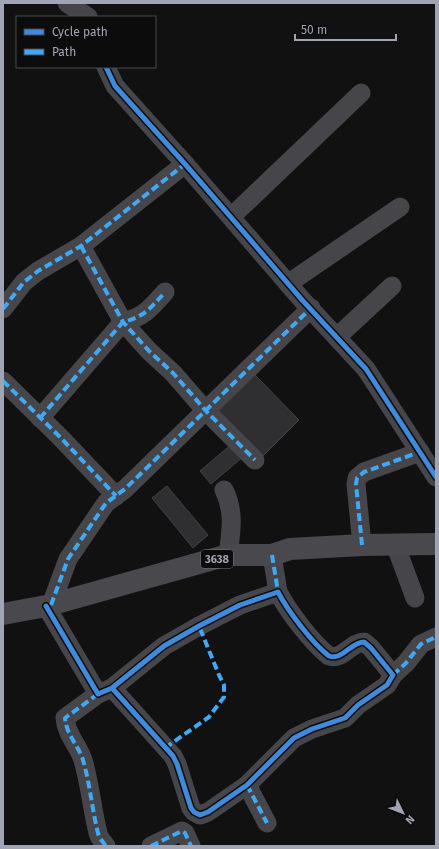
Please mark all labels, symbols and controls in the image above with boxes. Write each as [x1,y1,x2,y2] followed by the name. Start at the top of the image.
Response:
[16,16,156,68] legend
[295,16,396,42] scale bar
[301,23,327,37] text: 50 m
[52,25,108,39] text: Cycle path
[52,45,76,59] text: Path
[201,550,233,568] road number: 3638
[383,793,423,833] north arrow
[403,812,417,827] text: N

